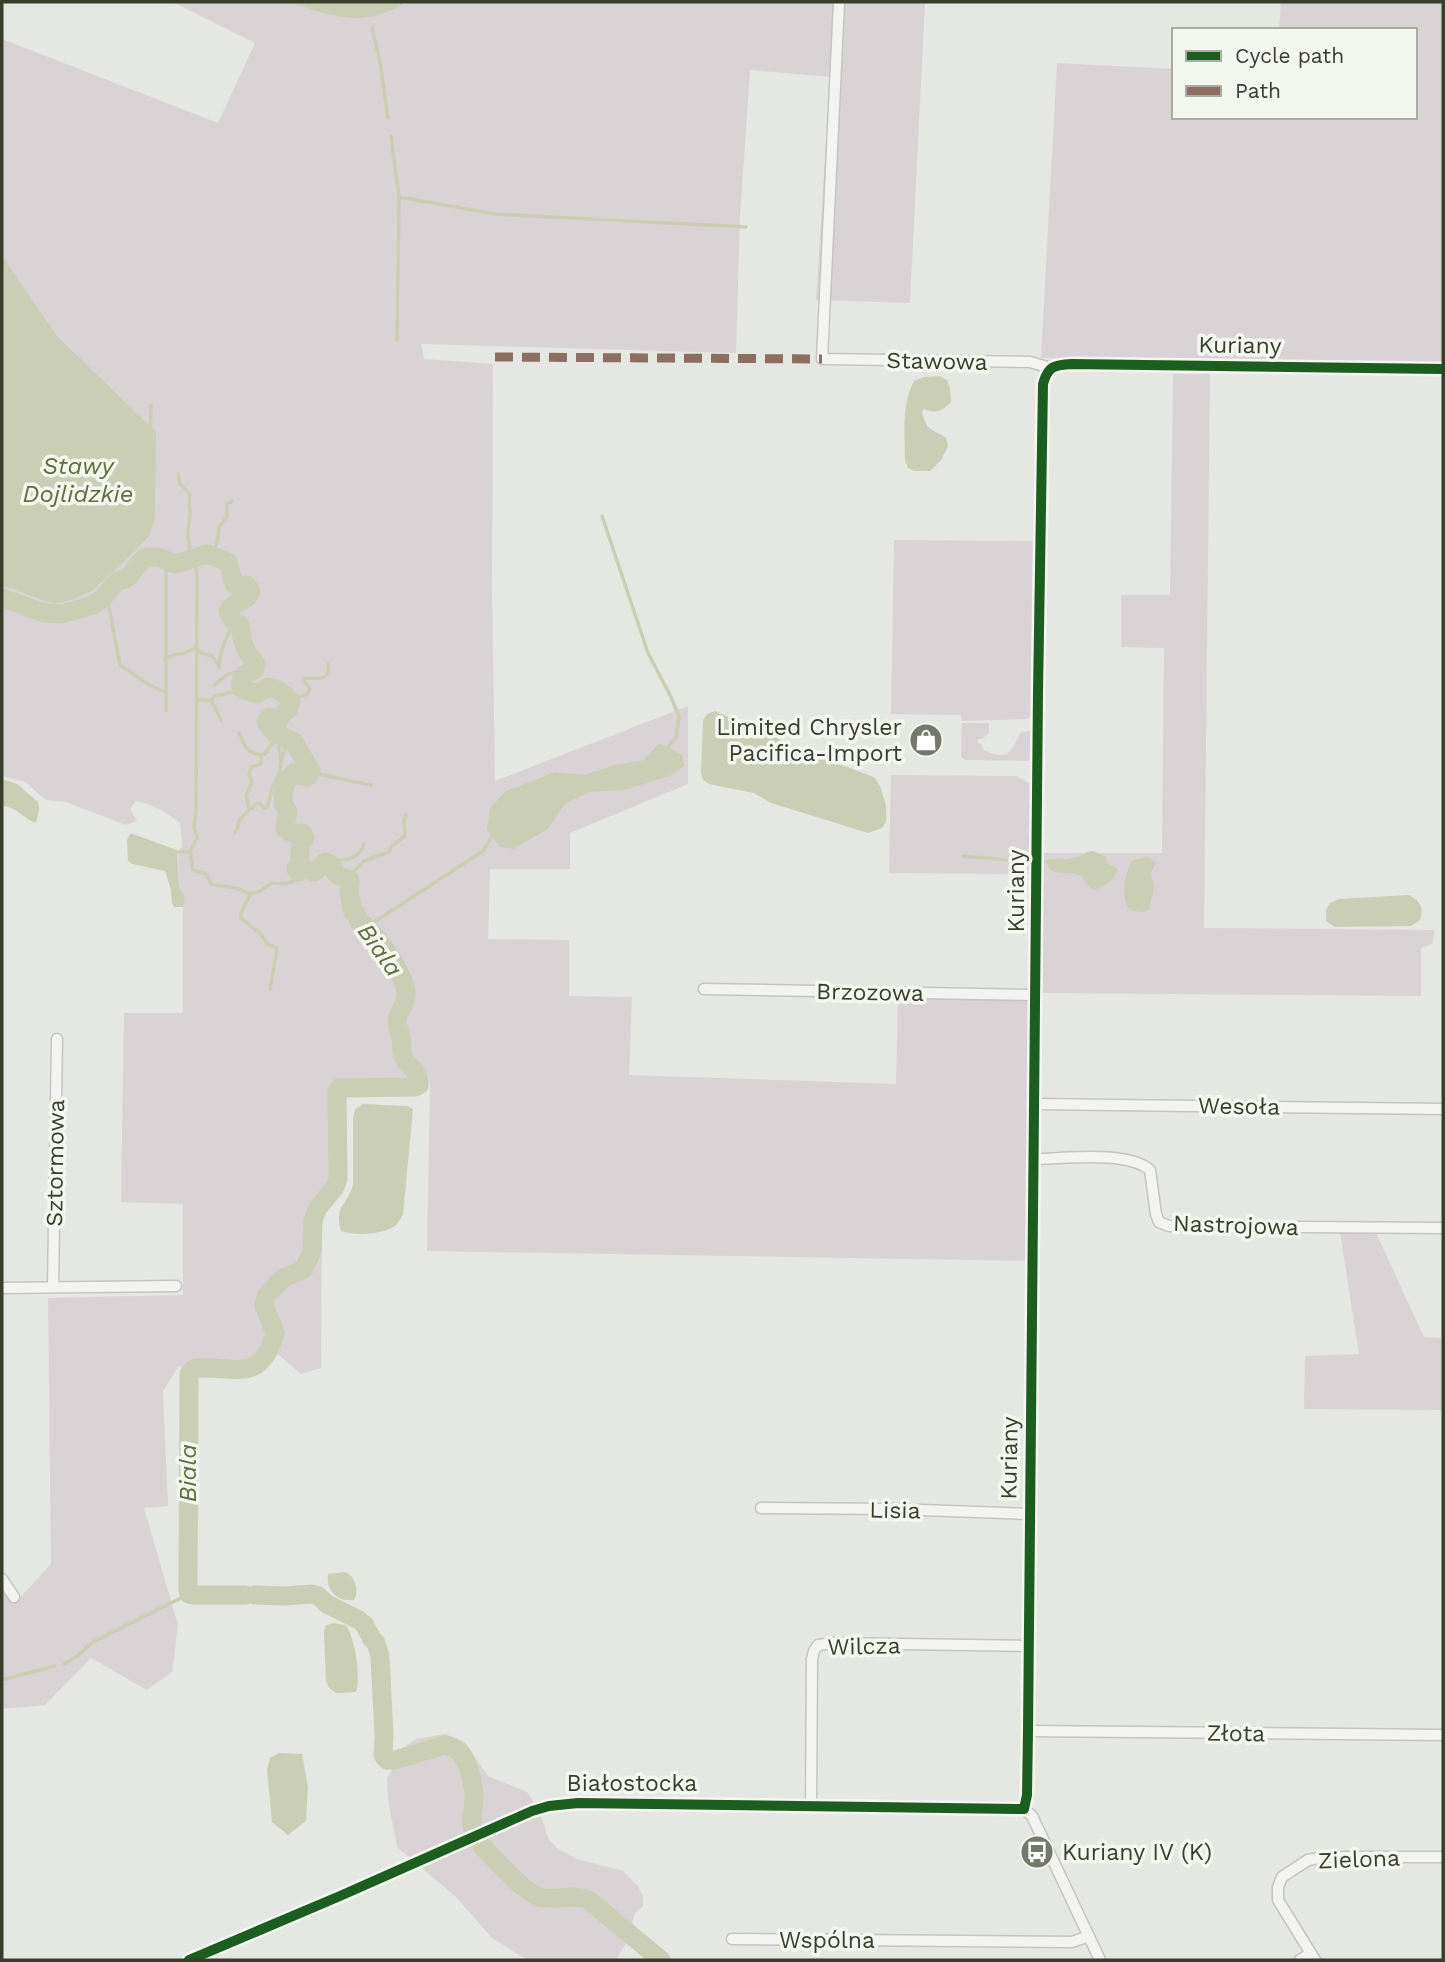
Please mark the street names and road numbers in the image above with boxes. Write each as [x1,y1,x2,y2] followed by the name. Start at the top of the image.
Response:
[1198,331,1282,360] street label: Kuriany
[886,347,988,376] street label: Stawowa
[1003,849,1030,933] street label: Kuriany
[816,978,924,1007] street label: Brzozowa
[1198,1092,1280,1121] street label: Wesoła
[41,1099,70,1227] street label: Sztormowa
[1173,1210,1299,1241] street label: Nastrojowa
[995,1416,1024,1500] street label: Kuriany
[869,1497,921,1524] street label: Lisia
[827,1632,901,1661] street label: Wilcza
[1207,1719,1265,1748] street label: Złota
[567,1770,697,1797] street label: Białostocka
[1318,1845,1400,1874] street label: Zielona
[779,1927,875,1954] street label: Wspólna

